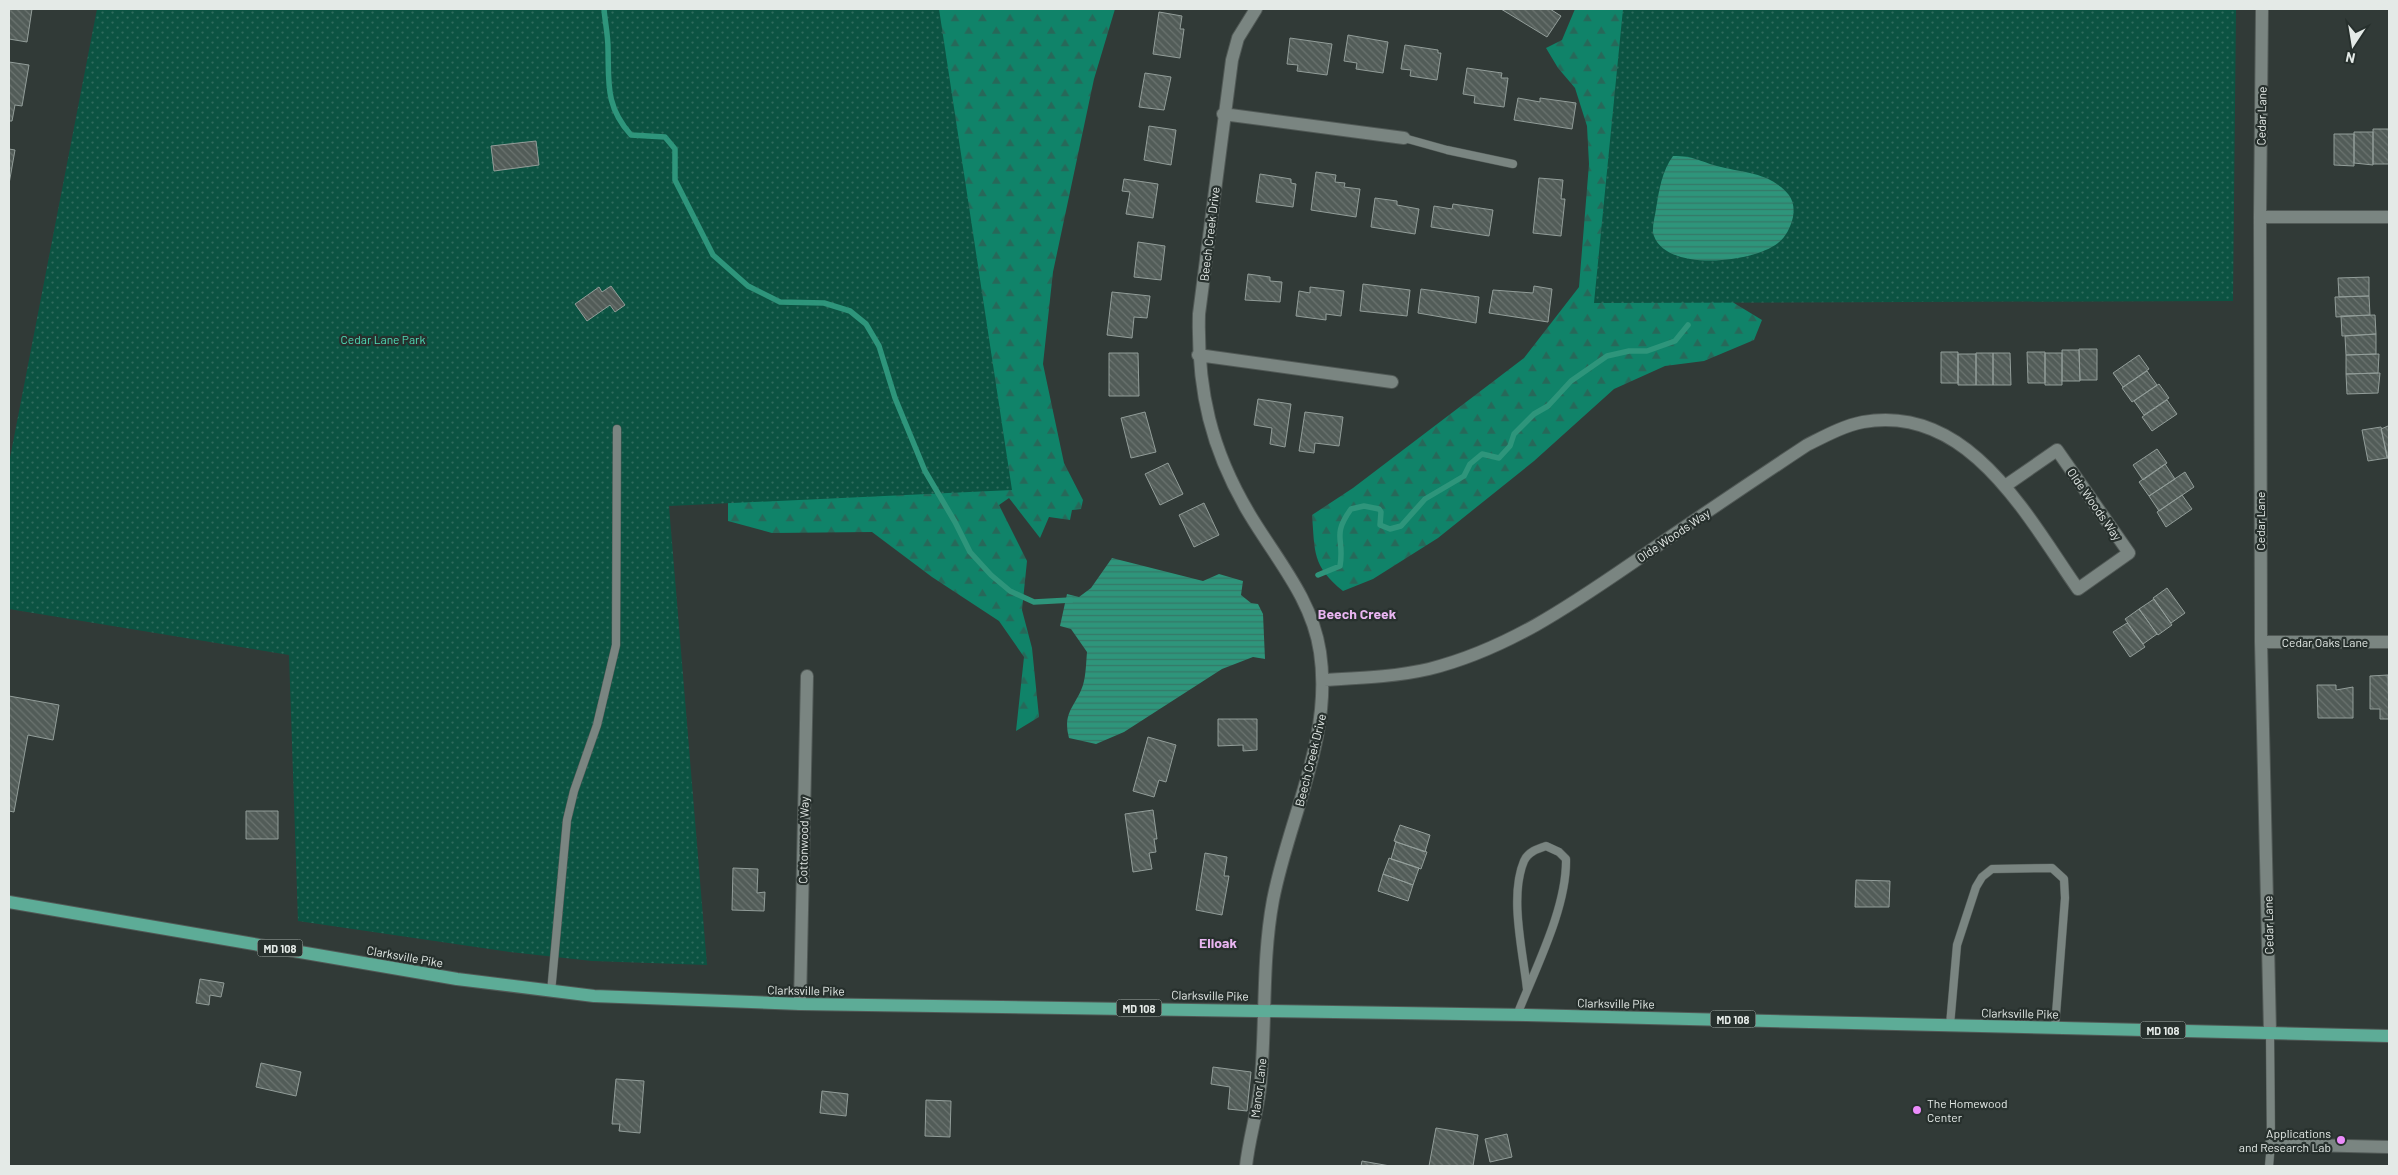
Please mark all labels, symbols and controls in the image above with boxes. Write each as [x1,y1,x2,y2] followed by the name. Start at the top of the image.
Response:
[2328,20,2378,70] north arrow
[2344,49,2357,67] text: N
[2253,86,2269,146] street label: Cedar Lane
[1196,186,1222,282] street label: Beech Creek Drive
[341,332,425,346] park label: Cedar Lane Park
[2065,465,2125,543] street label: Olde Woods Way
[2253,492,2267,550] street label: Cedar Lane
[1634,505,1712,565] street label: Olde Woods Way
[1318,605,1397,622] district label: Beech Creek
[2282,635,2368,649] street label: Cedar Oaks Lane
[1292,712,1328,808] street label: Beech Creek Drive
[795,796,811,884] street label: Cottonwood Way
[2260,895,2276,955] street label: Cedar Lane
[1199,934,1237,951] district label: Elioak
[258,940,302,956] road number: MD 108
[366,942,444,970] street label: Clarksville Pike
[767,982,845,998] street label: Clarksville Pike
[1171,987,1249,1003] street label: Clarksville Pike
[1577,995,1655,1011] street label: Clarksville Pike
[1116,1000,1162,1016] road number: MD 108
[1981,1005,2059,1021] street label: Clarksville Pike
[1710,1011,1756,1028] road number: MD 108
[2140,1022,2186,1038] road number: MD 108
[1247,1057,1269,1119] street label: Manor Lane
[1927,1096,2008,1124] place label: The Homewood Center
[1911,1104,1923,1116] marker: The Homewood Center
[2239,1126,2331,1154] place label: Applications and Research Lab
[2335,1134,2347,1146] marker: Applications and Research Lab

